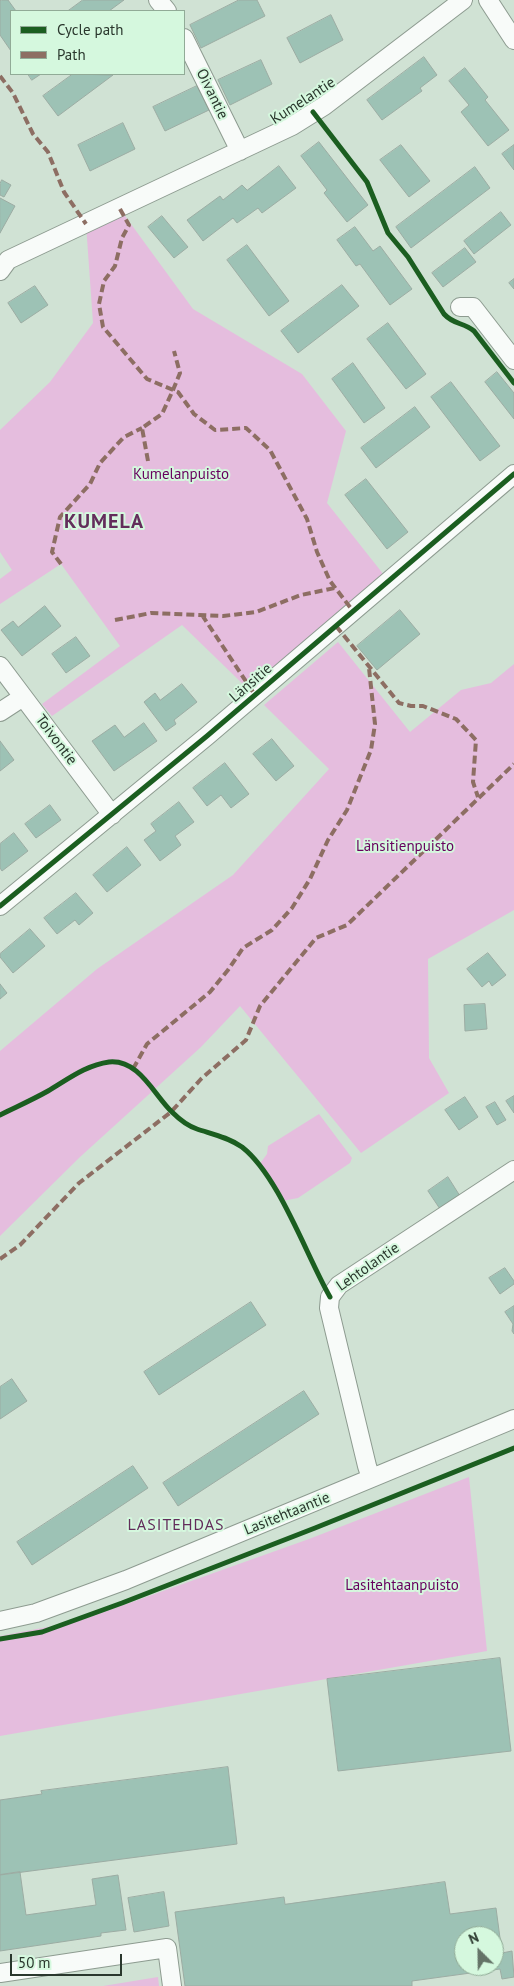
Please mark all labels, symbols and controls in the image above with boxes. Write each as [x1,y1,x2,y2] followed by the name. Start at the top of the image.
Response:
[10,10,185,75] legend
[57,20,123,39] text: Cycle path
[57,45,86,64] text: Path
[192,66,232,122] street label: Oivantie
[267,73,339,129] street label: Kumelantie
[133,466,229,484] park label: Kumelanpuisto
[63,510,145,534] district label: KUMELA
[226,660,276,706] street label: Länsitie
[31,711,81,769] street label: Toivontie
[356,838,454,856] park label: Länsitienpuisto
[333,1239,403,1295] street label: Lehtolantie
[242,1489,332,1539] street label: Lasitehtaantie
[126,1515,226,1535] district label: LASITEHDAS
[345,1577,459,1595] park label: Lasitehtaanpuisto
[454,1926,504,1976] north arrow
[466,1928,481,1948] text: N
[12,1944,125,1976] scale bar
[18,1953,51,1972] text: 50 m

